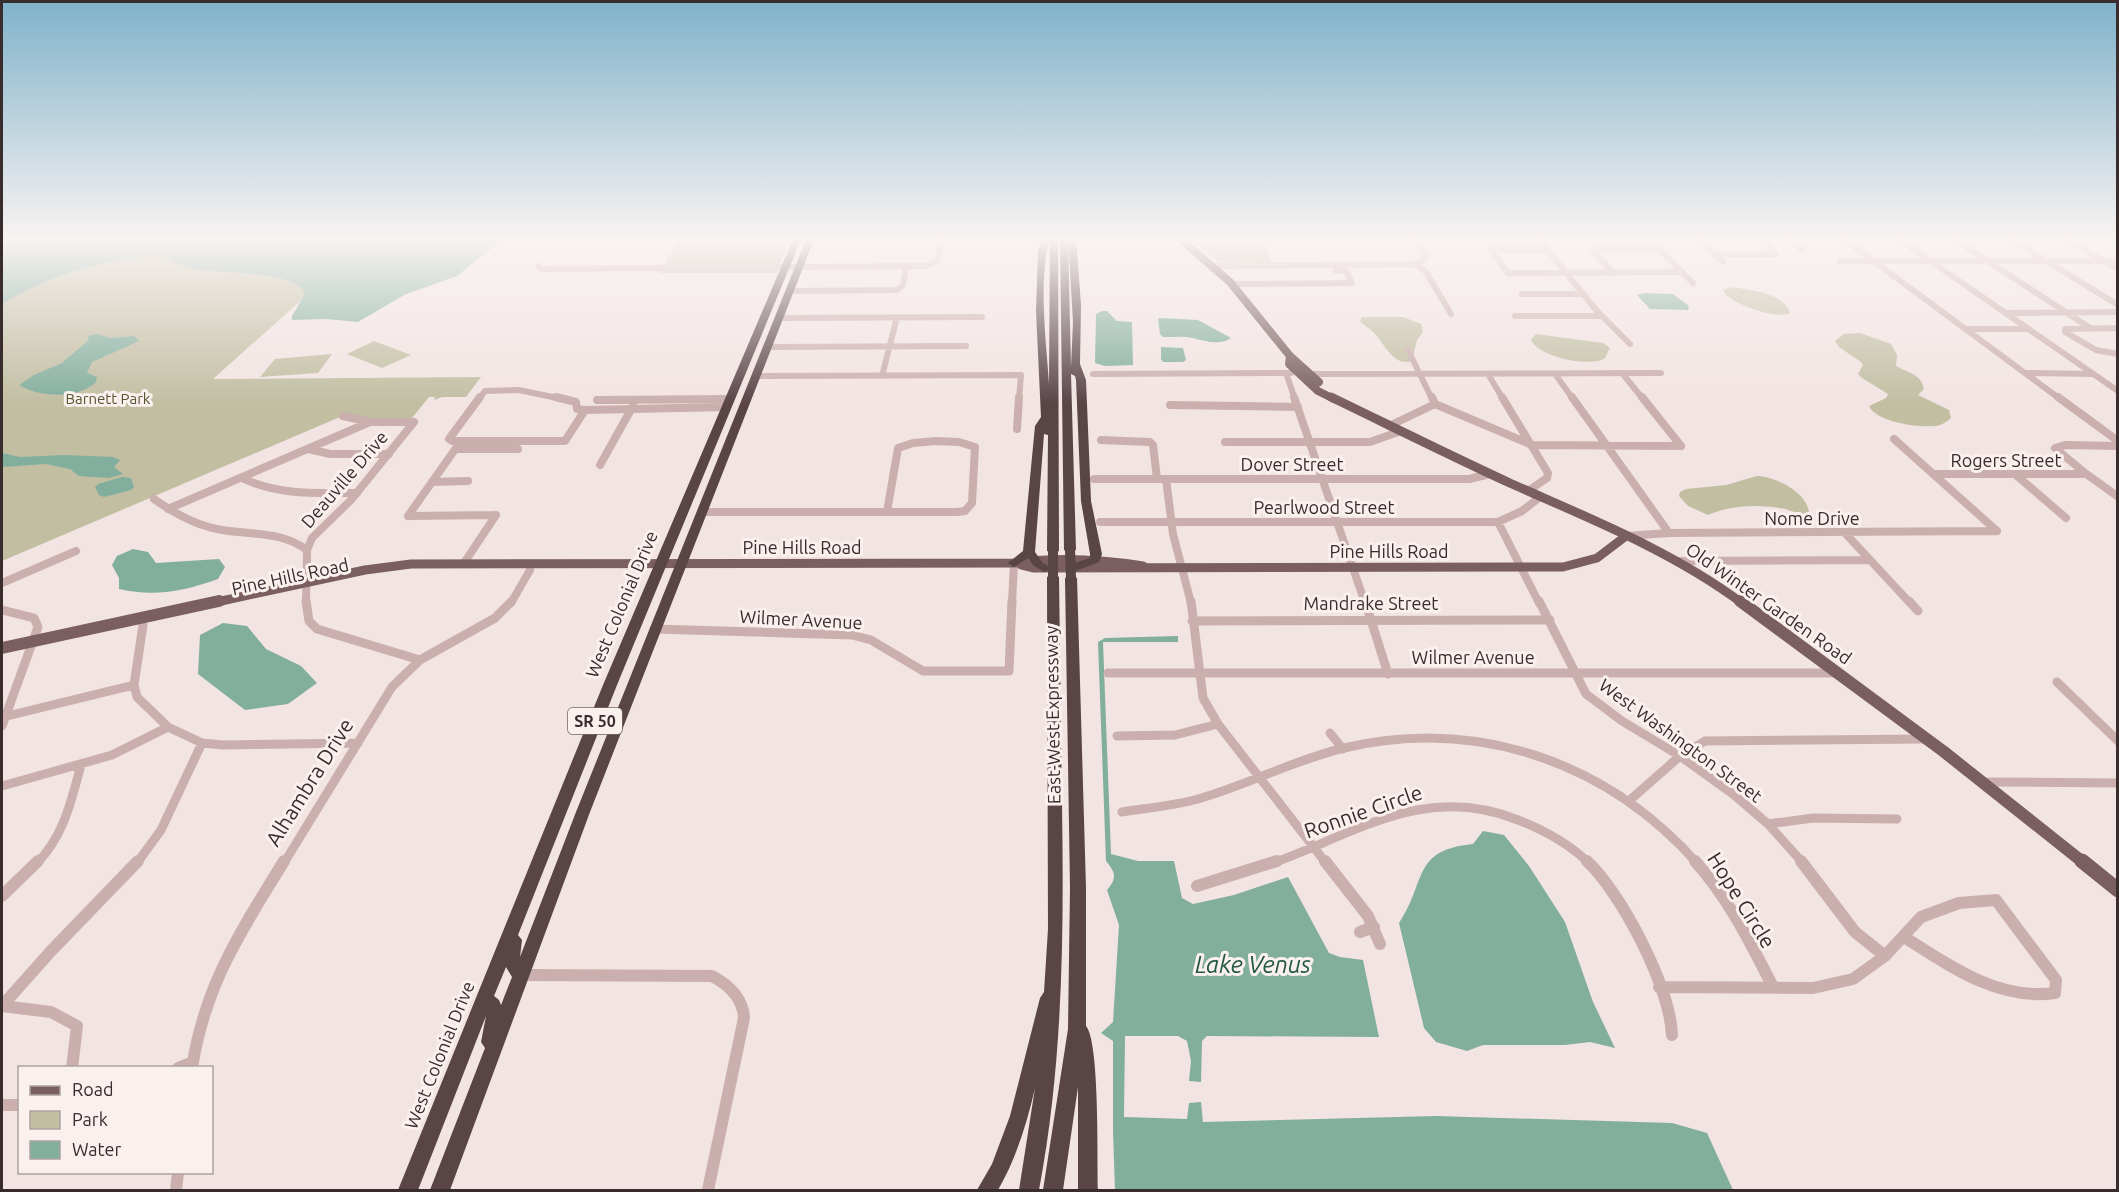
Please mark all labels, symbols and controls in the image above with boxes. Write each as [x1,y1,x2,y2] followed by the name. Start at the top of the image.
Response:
[66,390,151,407] park label: Barnett Park
[297,427,391,531] street label: Deauville Drive
[1950,450,2062,470] street label: Rogers Street
[1240,454,1344,474] street label: Dover Street
[1253,497,1395,517] street label: Pearlwood Street
[1764,508,1860,528] street label: Nome Drive
[581,528,661,680] street label: West Colonial Drive
[742,537,862,557] street label: Pine Hills Road
[1682,538,1856,668] street label: Old Winter Garden Road
[1329,541,1449,561] street label: Pine Hills Road
[230,554,350,598] street label: Pine Hills Road
[1304,593,1438,613] street label: Mandrake Street
[739,606,863,632] street label: Wilmer Avenue
[1040,625,1064,804] street label: East-West Expressway
[1411,647,1535,667] street label: Wilmer Avenue
[1596,674,1766,806] street label: West Washington Street
[568,708,622,734] road number: SR 50
[260,714,358,850] street label: Alhambra Drive
[1301,780,1425,842] street label: Ronnie Circle
[1703,848,1781,952] street label: Hope Circle
[1195,951,1311,978] water label: Lake Venus
[400,978,478,1132] street label: West Colonial Drive
[18,1066,213,1174] legend
[72,1079,114,1099] text: Road
[72,1109,108,1129] text: Park
[72,1139,122,1159] text: Water

